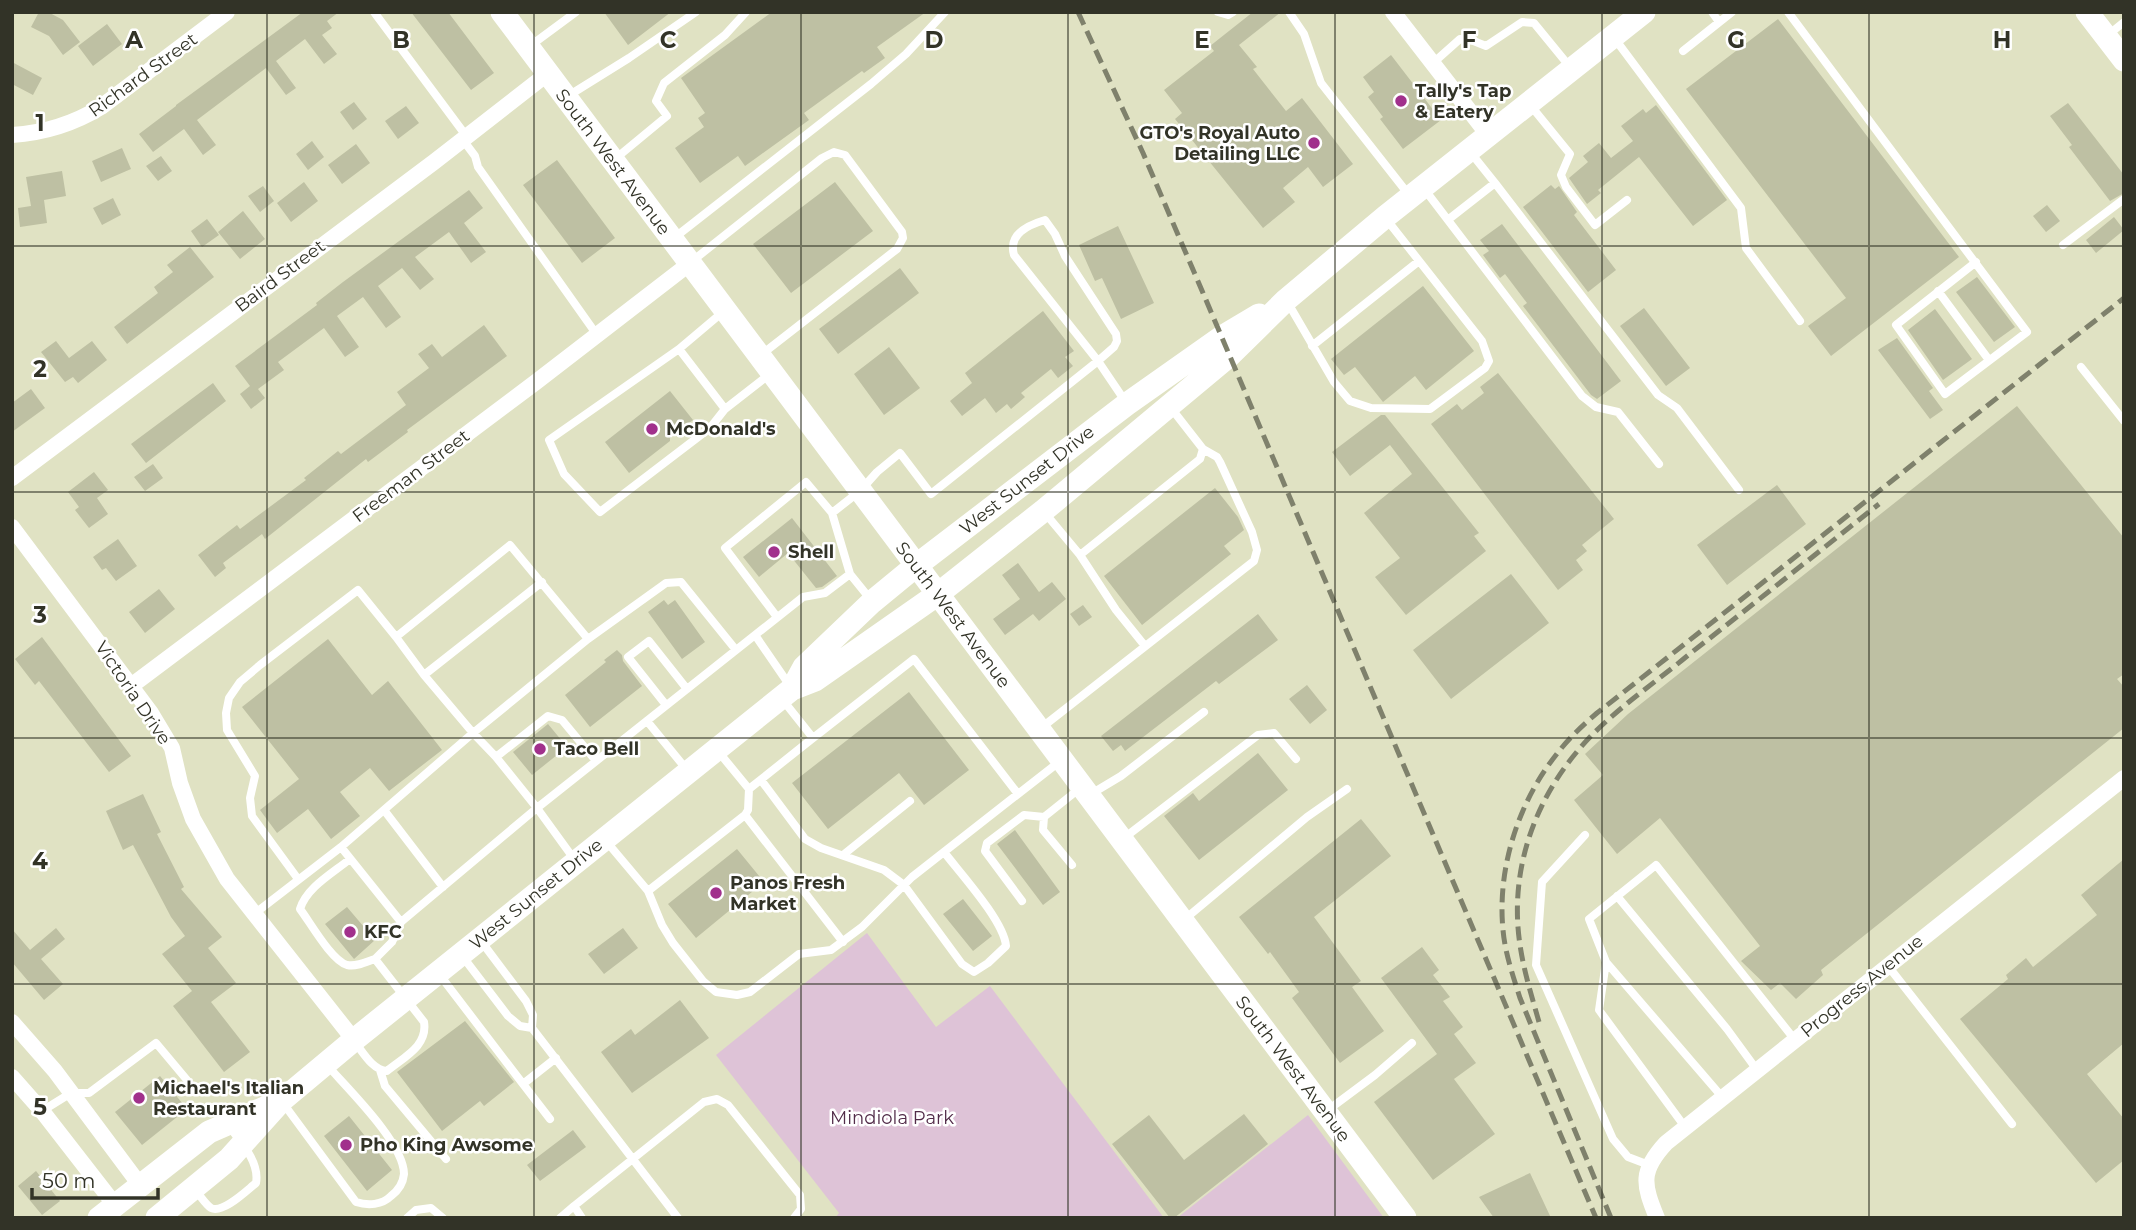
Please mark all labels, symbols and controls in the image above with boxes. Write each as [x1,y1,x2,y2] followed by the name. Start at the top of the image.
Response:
[124,26,143,54] text: A
[392,26,410,54] text: B
[660,26,677,54] text: C
[925,26,944,54] text: D
[1194,26,1210,54] text: E
[1462,26,1477,54] text: F
[1727,26,1745,54] text: G
[1993,26,2011,54] text: H
[84,28,202,122] street label: Richard Street
[1415,80,1511,123] place label: Tally's Tap & Eatery
[551,85,675,240] street label: South West Avenue
[1393,93,1409,109] marker: Tally's Tap & Eatery
[35,109,45,137] text: 1
[1139,122,1300,165] place label: GTO's Royal Auto Detailing LLC
[1306,135,1322,151] marker: GTO's Royal Auto Detailing LLC
[231,235,329,317] street label: Baird Street
[33,355,47,383] text: 2
[666,418,776,440] place label: McDonald's
[644,421,660,437] marker: McDonald's
[955,421,1099,539] street label: West Sunset Drive
[348,425,474,527] street label: Freeman Street
[891,538,1015,693] street label: South West Avenue
[788,541,834,563] place label: Shell
[766,544,782,560] marker: Shell
[32,601,47,629] text: 3
[90,637,176,749] street label: Victoria Drive
[554,738,639,760] place label: Taco Bell
[532,741,548,757] marker: Taco Bell
[465,834,607,954] street label: West Sunset Drive
[32,847,48,875] text: 4
[730,872,845,915] place label: Panos Fresh Market
[708,885,724,901] marker: Panos Fresh Market
[364,921,402,943] place label: KFC
[342,924,358,940] marker: KFC
[1796,930,1928,1042] street label: Progress Avenue
[1231,992,1355,1147] street label: South West Avenue
[153,1077,304,1120] place label: Michael's Italian Restaurant
[131,1090,147,1106] marker: Michael's Italian Restaurant
[33,1093,47,1121] text: 5
[830,1107,954,1129] park label: Mindiola Park
[360,1134,533,1156] place label: Pho King Awsome
[338,1137,354,1153] marker: Pho King Awsome
[32,1156,158,1200] scale bar
[42,1168,96,1193] text: 50 m

